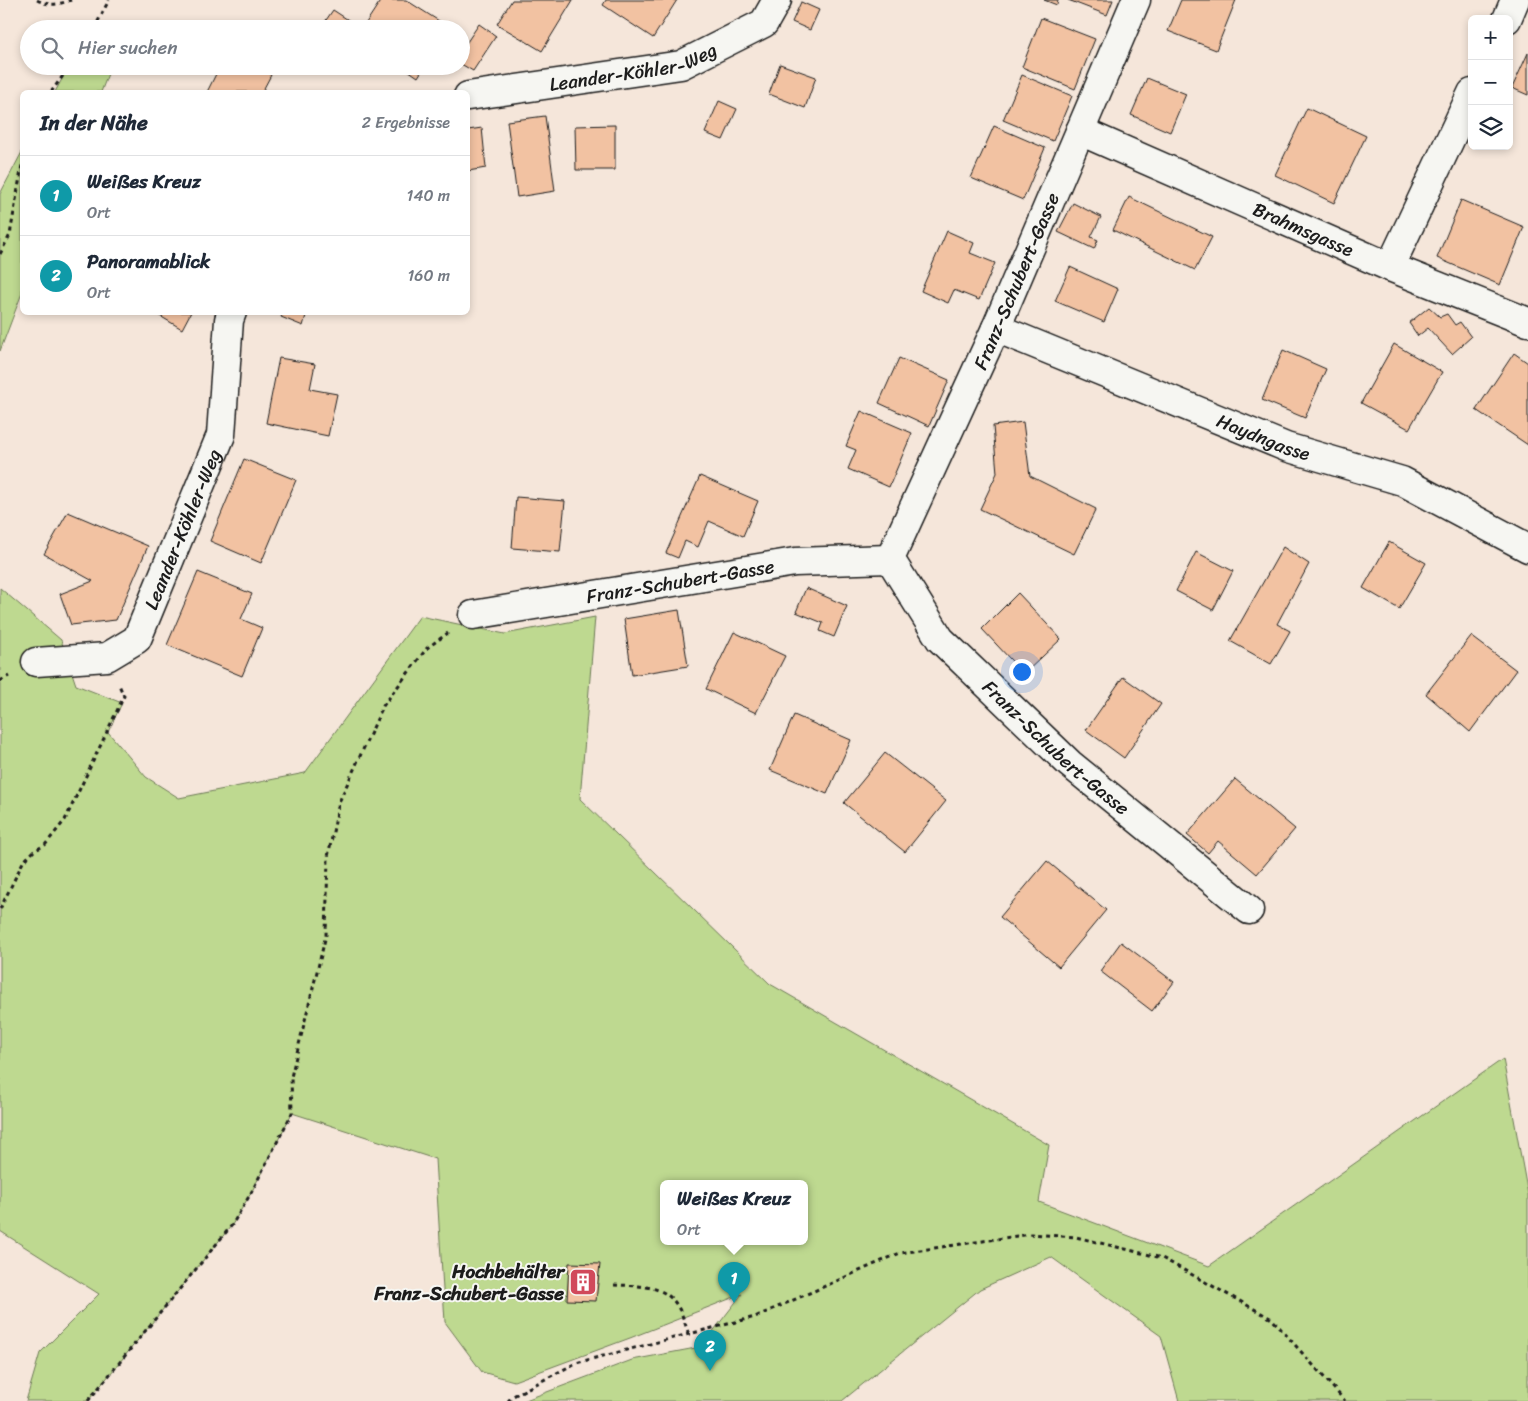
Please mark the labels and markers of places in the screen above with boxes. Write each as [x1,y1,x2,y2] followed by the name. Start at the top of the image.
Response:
[373,1255,566,1310] place label: Hochbehälter Franz-Schubert-Gasse
[718,1262,750,1303] pin: 1
[568,1267,598,1297] building icon: Hochbehälter Franz-Schubert-Gasse
[694,1330,726,1371] pin: 2

